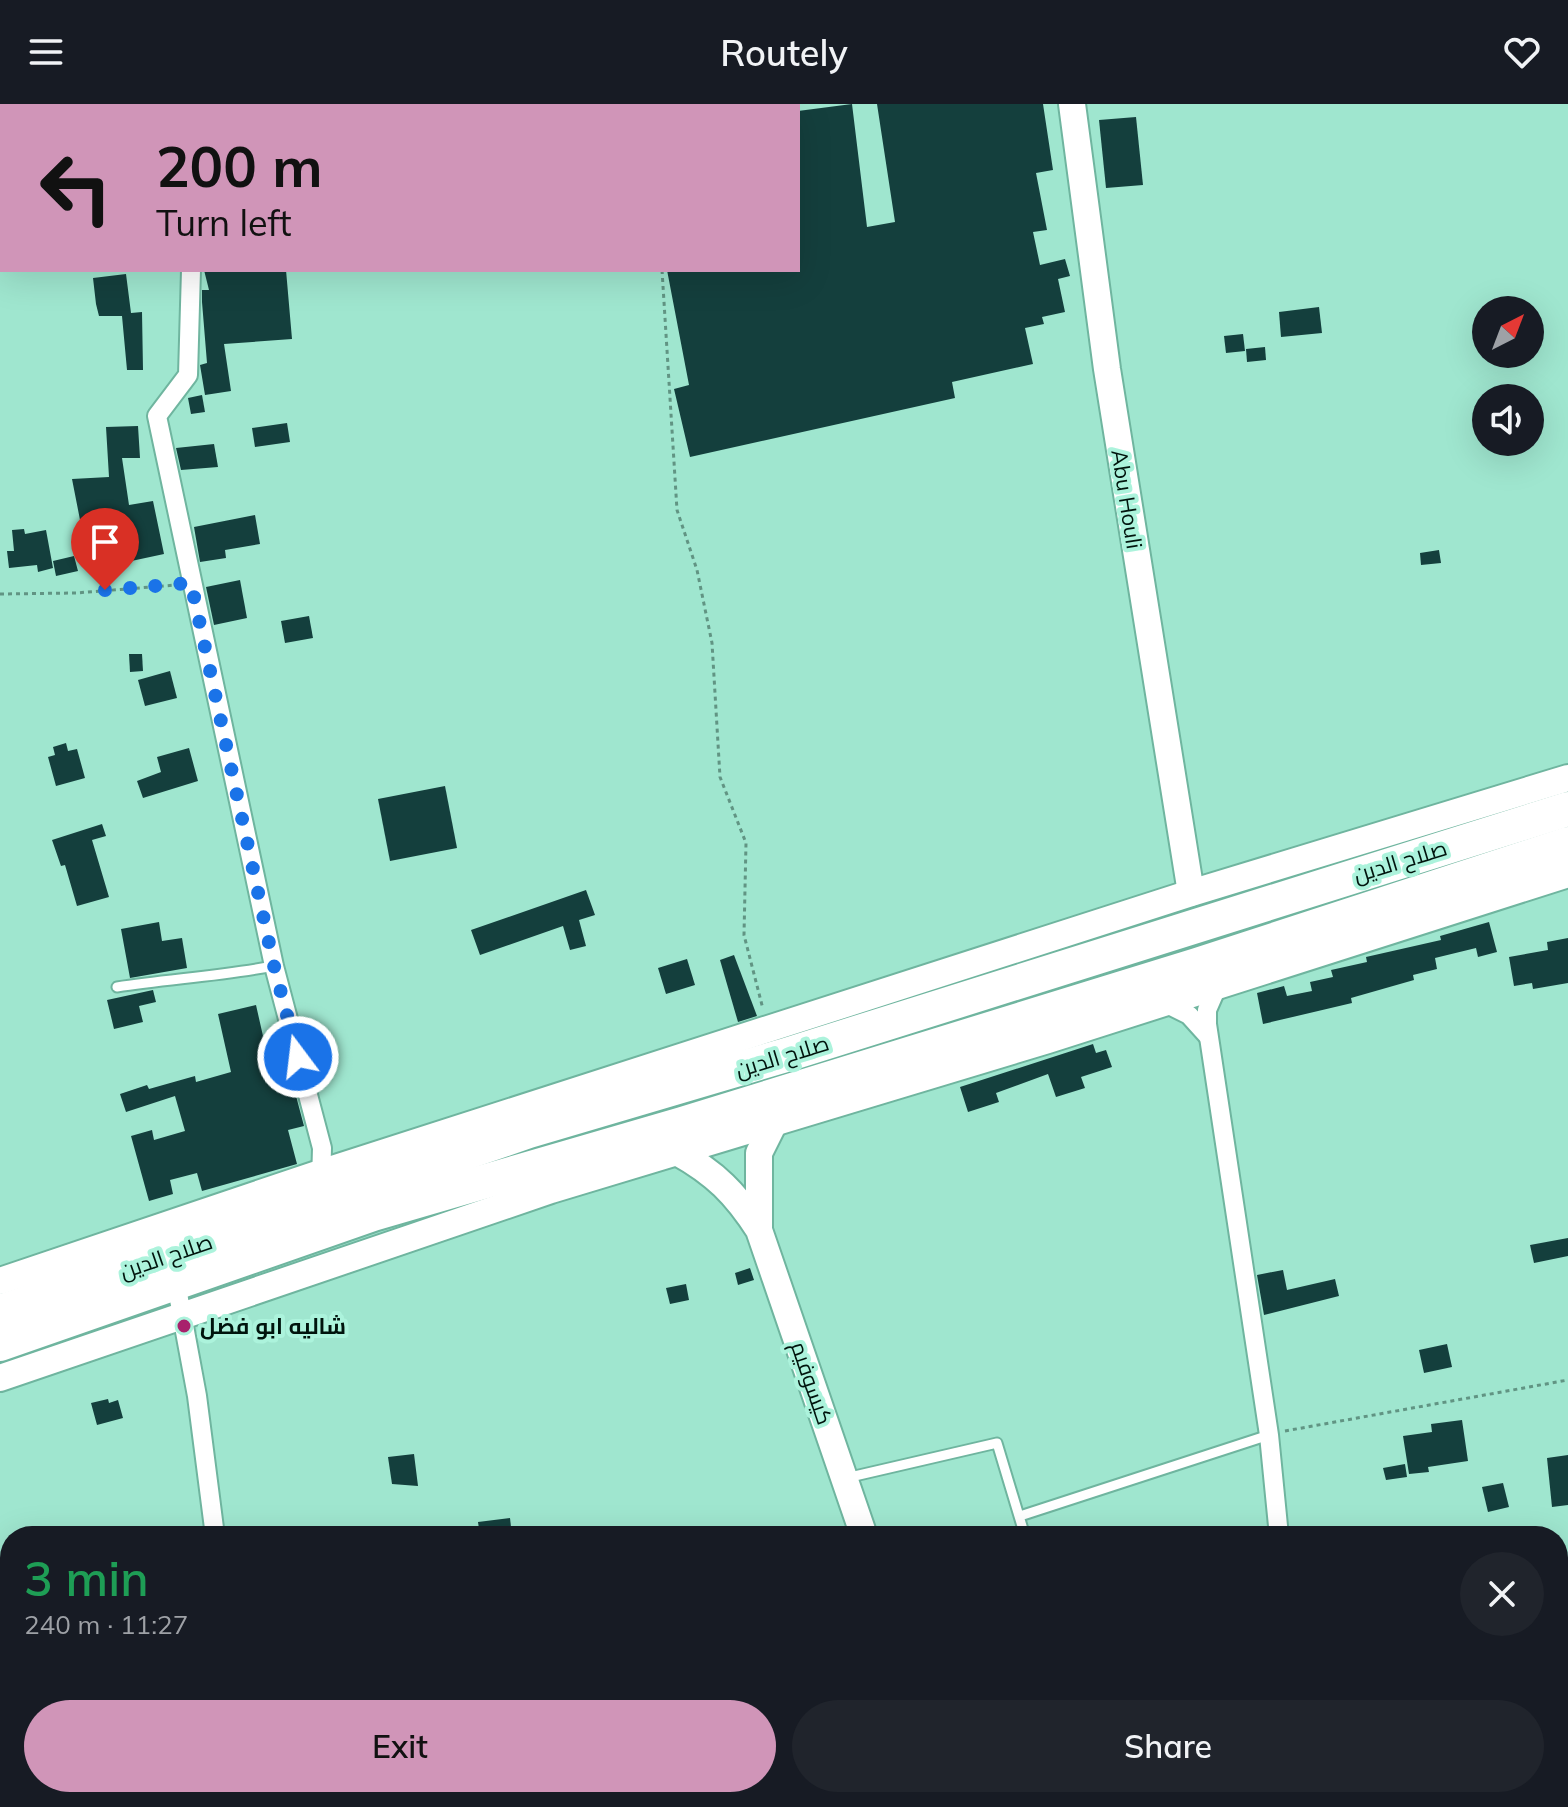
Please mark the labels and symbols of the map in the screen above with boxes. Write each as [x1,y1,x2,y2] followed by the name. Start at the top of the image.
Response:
[1472,296,1544,368] north arrow
[1105,447,1149,551] street label: Abu Houli
[71,508,139,590] pin
[1350,834,1450,889] street label: صلاح الدين
[256,1015,340,1099] position arrow
[732,1029,832,1084] street label: صلاح الدين
[116,1227,216,1286] street label: صلاح الدين
[200,1312,346,1340] place label: شاليه ابو فضل
[175,1317,193,1335] marker: شاليه ابو فضل
[783,1338,839,1429] street label: كيسوفيم

